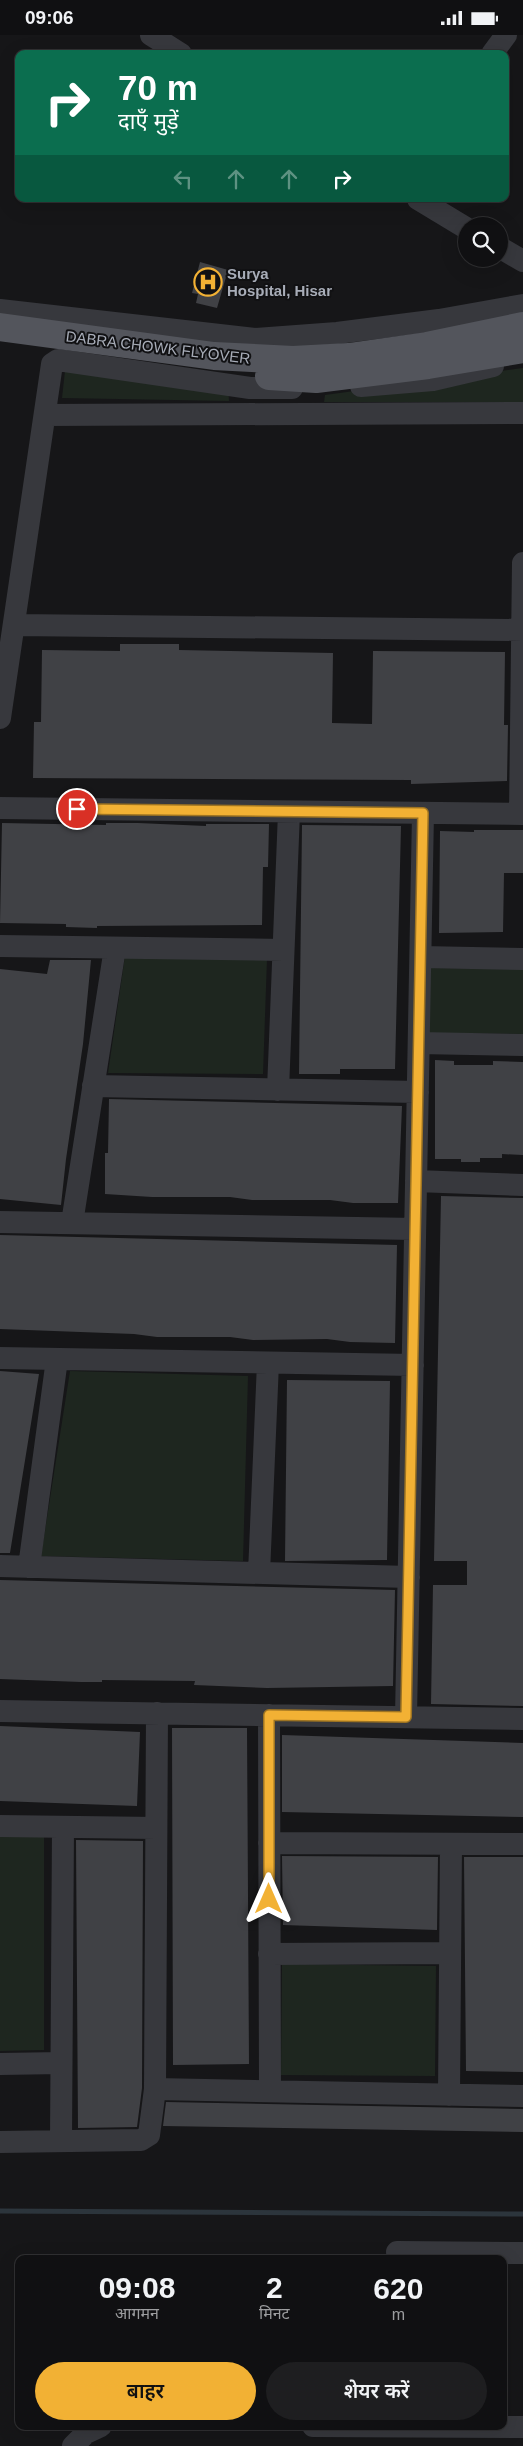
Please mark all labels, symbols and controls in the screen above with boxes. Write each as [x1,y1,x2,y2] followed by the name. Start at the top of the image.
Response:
[25,7,74,28] text: 09:06
[118,68,198,107] text: 70 m
[35,70,100,135] icon: right
[118,109,179,134] text: दाएँ मुड़ें
[169,165,197,193] icon: left
[222,165,250,193] icon: ahead
[275,165,303,193] icon: ahead
[328,165,356,193] icon: right
[458,217,508,267] map controls
[458,217,508,267] button: search
[227,265,332,299] place label: Surya Hospital, Hisar
[193,267,223,297] hospital icon: Surya Hospital, Hisar
[65,327,251,367] street label: DABRA CHOWK FLYOVER
[56,788,98,830] pin
[63,795,91,823] icon: arrive
[242,1872,294,1924] position arrow
[99,2271,175,2304] text: 09:08
[266,2271,283,2304] text: 2
[373,2272,423,2305] text: 620
[115,2305,159,2322] text: आगमन
[259,2305,290,2322] text: मिनट
[392,2306,405,2323] text: m
[35,2362,256,2420] button: बाहर
[266,2362,487,2420] button: शेयर करें

